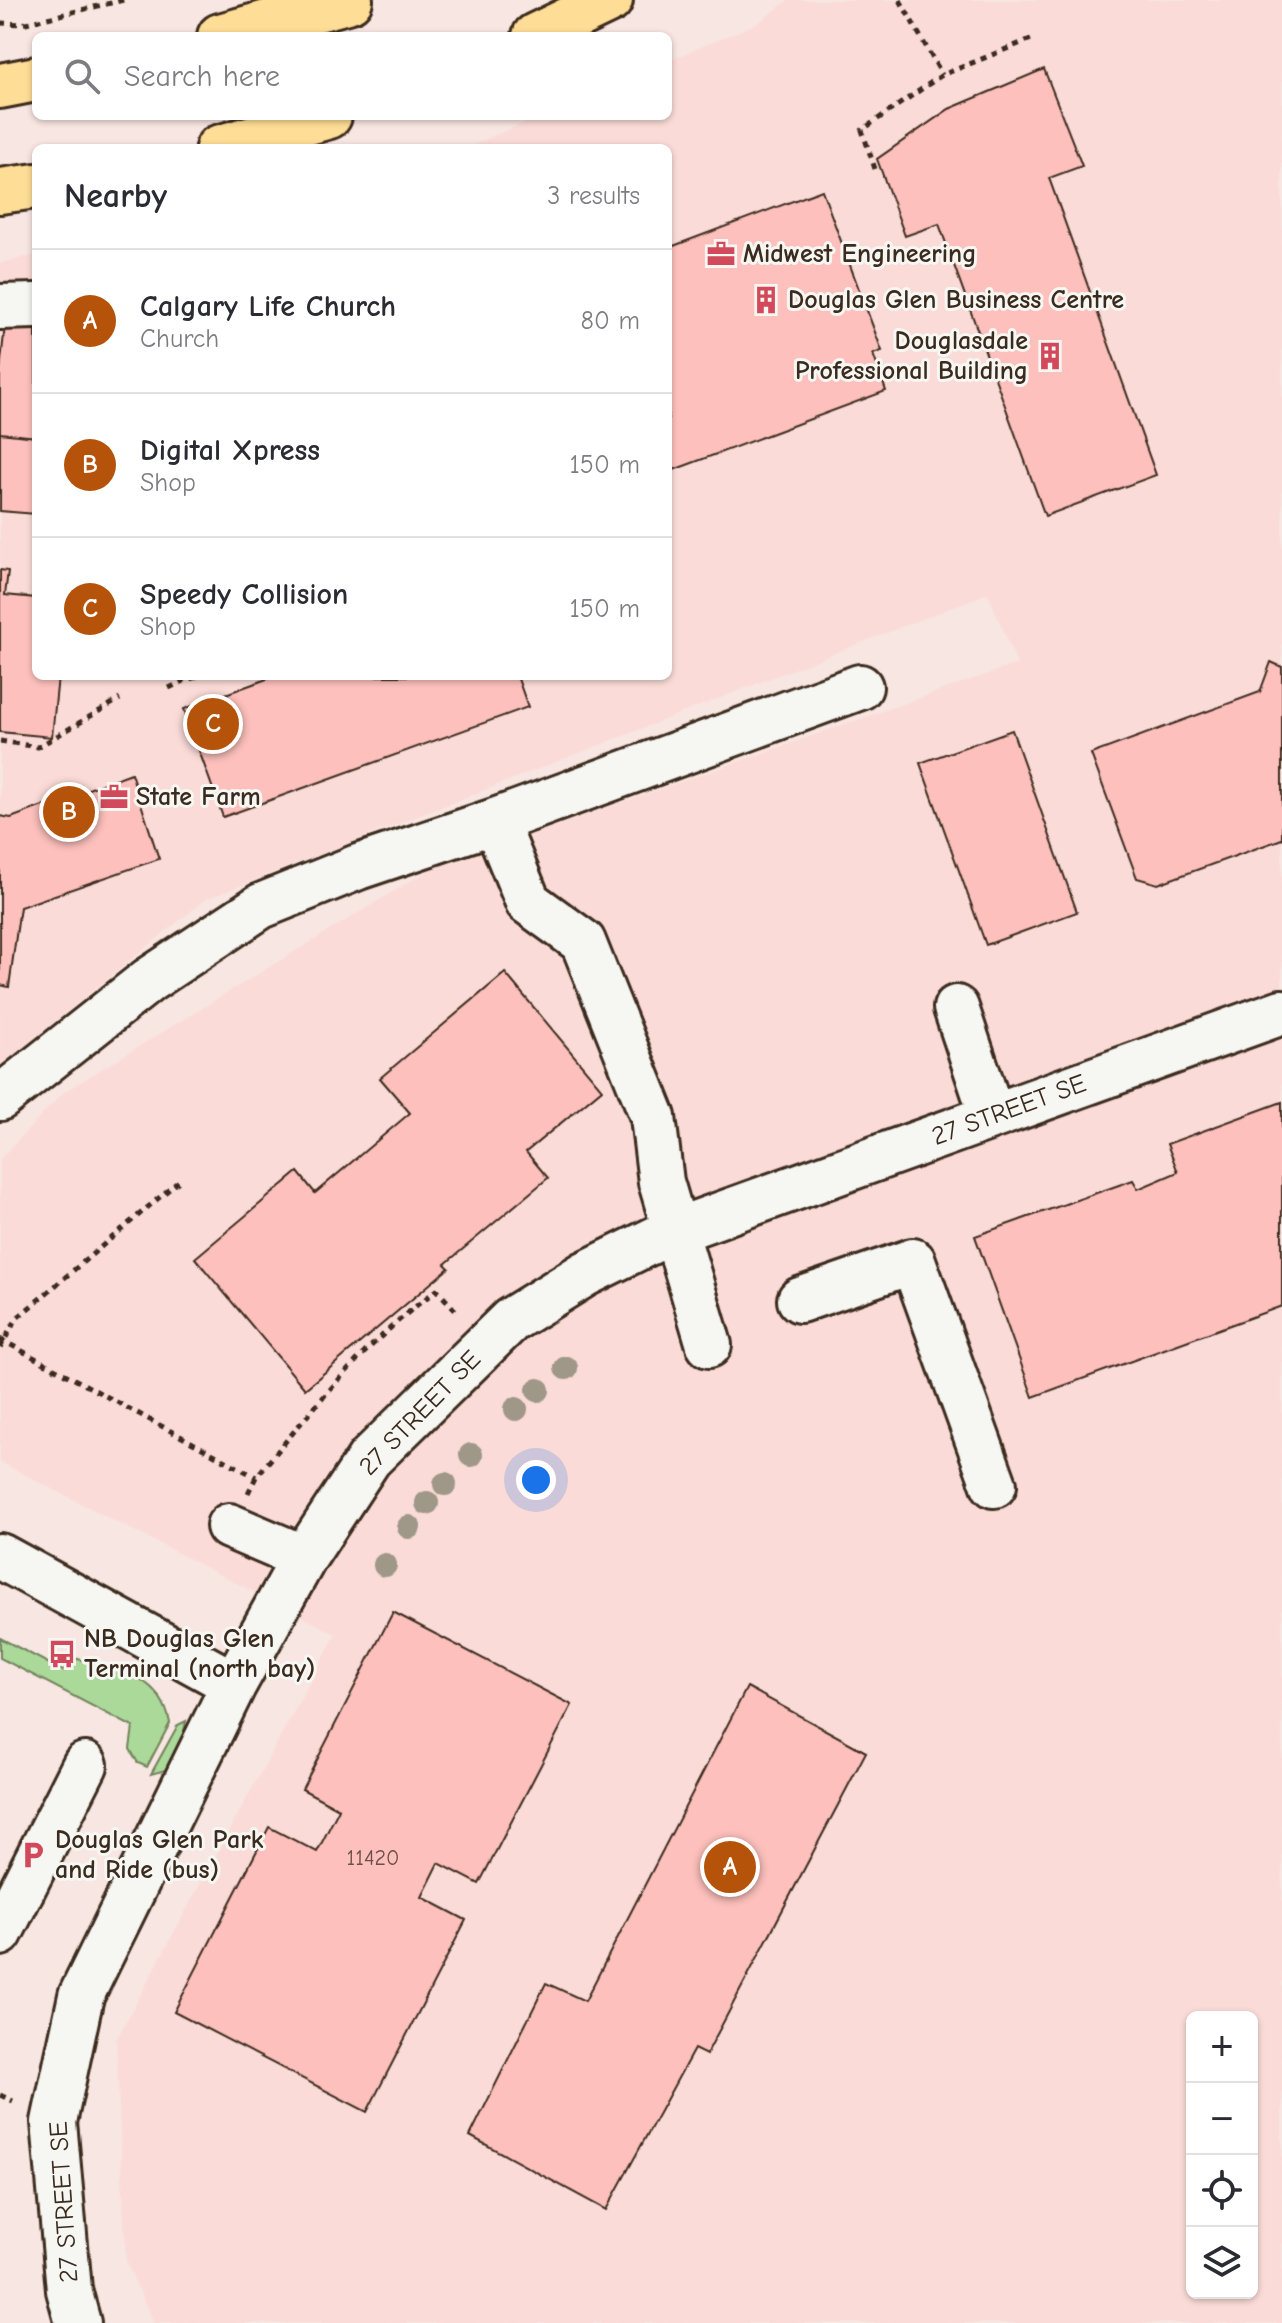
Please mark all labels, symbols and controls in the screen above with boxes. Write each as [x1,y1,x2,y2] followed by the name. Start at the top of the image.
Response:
[32,32,672,120] search box
[60,54,104,98] icon: search
[124,59,280,94] text: Search here
[64,176,167,216] text: Nearby
[547,181,640,211] text: 3 results
[706,239,736,269] office icon: Midwest Engineering
[743,239,976,269] place label: Midwest Engineering
[751,285,781,315] building icon: Douglas Glen Business Centre
[788,285,1124,315] place label: Douglas Glen Business Centre
[140,289,396,324] text: Calgary Life Church
[83,306,97,336] text: A
[581,306,640,336] text: 80 m
[140,324,219,354] text: Church
[795,326,1028,386] place label: Douglasdale Professional Building
[1035,341,1065,371] building icon: Douglasdale Professional Building
[140,433,320,468] text: Digital Xpress
[82,450,98,480] text: B
[570,450,640,480] text: 150 m
[140,468,196,498] text: Shop
[140,577,348,612] text: Speedy Collision
[82,594,98,624] text: C
[570,594,640,624] text: 150 m
[140,612,196,642] text: Shop
[187,694,239,754] pin: C
[43,782,95,842] pin: B
[99,782,129,812] office icon: State Farm
[136,782,261,812] place label: State Farm
[928,1068,1090,1152] street label: 27 STREET SE
[353,1344,487,1482] street label: 27 STREET SE
[516,1460,556,1500] your location
[84,1624,315,1684] place label: NB Douglas Glen Terminal (north bay)
[47,1639,77,1669] bus stop icon: NB Douglas Glen Terminal (north bay)
[55,1825,264,1885] place label: Douglas Glen Park and Ride (bus)
[704,1837,756,1897] pin: A
[18,1840,48,1870] parking icon: Douglas Glen Park and Ride (bus)
[347,1845,399,1871] house number: 11420
[1186,2011,1258,2299] map controls
[1186,2011,1258,2083] button: +
[1186,2083,1258,2155] button: −
[43,2120,85,2284] street label: 27 STREET SE
[1186,2155,1258,2227] button: locate
[1186,2227,1258,2299] button: layers

